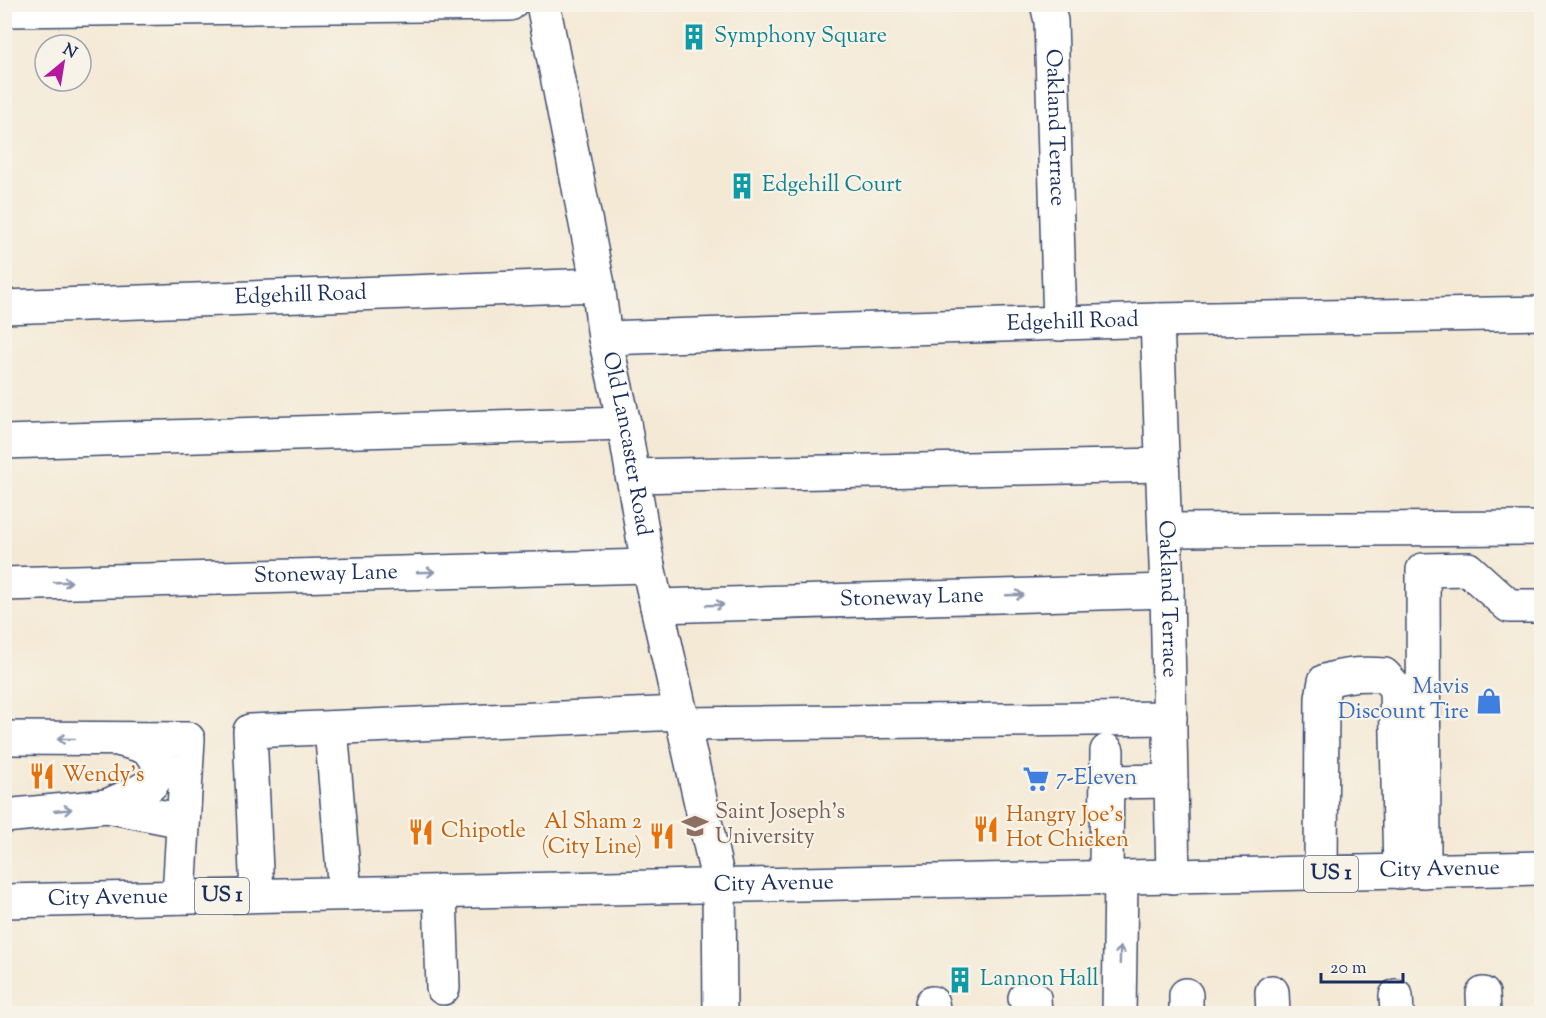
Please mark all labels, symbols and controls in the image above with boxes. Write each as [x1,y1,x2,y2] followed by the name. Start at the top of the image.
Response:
[714,21,887,53] place label: Symphony Square
[679,22,709,52] building icon: Symphony Square
[33,33,93,93] north arrow
[58,39,81,65] text: N
[1036,48,1072,207] street label: Oakland Terrace
[762,170,902,202] place label: Edgehill Court
[727,171,757,201] building icon: Edgehill Court
[234,278,367,314] street label: Edgehill Road
[1006,305,1139,341] street label: Edgehill Road
[593,349,659,539] street label: Old Lancaster Road
[1148,520,1185,678] street label: Oakland Terrace
[254,557,398,593] street label: Stoneway Lane
[415,566,435,578] one-way arrow
[52,577,72,588] one-way arrow
[839,580,984,617] street label: Stoneway Lane
[1004,590,1024,601] one-way arrow
[705,599,725,610] one-way arrow
[1338,672,1469,729] place label: Mavis Discount Tire
[1474,686,1504,716] shop icon: Mavis Discount Tire
[57,733,77,745] one-way arrow
[62,760,144,792] place label: Wendy's
[27,761,57,791] restaurant icon: Wendy's
[1056,763,1137,795] place label: 7-Eleven
[1021,764,1051,794] supermarket icon: 7-Eleven
[715,797,845,854] place label: Saint Joseph's University
[1006,800,1129,857] place label: Hangry Joe's Hot Chicken
[52,804,72,815] one-way arrow
[542,807,642,864] place label: Al Sham 2 (City Line)
[680,811,710,841] school or university icon: Saint Joseph's University
[971,814,1001,844] restaurant icon: Hangry Joe's Hot Chicken
[441,816,526,848] place label: Chipotle
[406,817,436,847] restaurant icon: Chipotle
[647,821,677,851] restaurant icon: Al Sham 2 (City Line)
[1379,853,1500,887] street label: City Avenue
[1304,856,1358,892] road number: US 1
[713,867,834,902] street label: City Avenue
[195,878,249,914] road number: US 1
[47,881,168,916] street label: City Avenue
[1114,946,1126,966] one-way arrow
[1321,946,1404,984] scale bar
[1330,956,1367,982] text: 20 m
[980,964,1099,996] place label: Lannon Hall
[945,965,975,995] building icon: Lannon Hall

